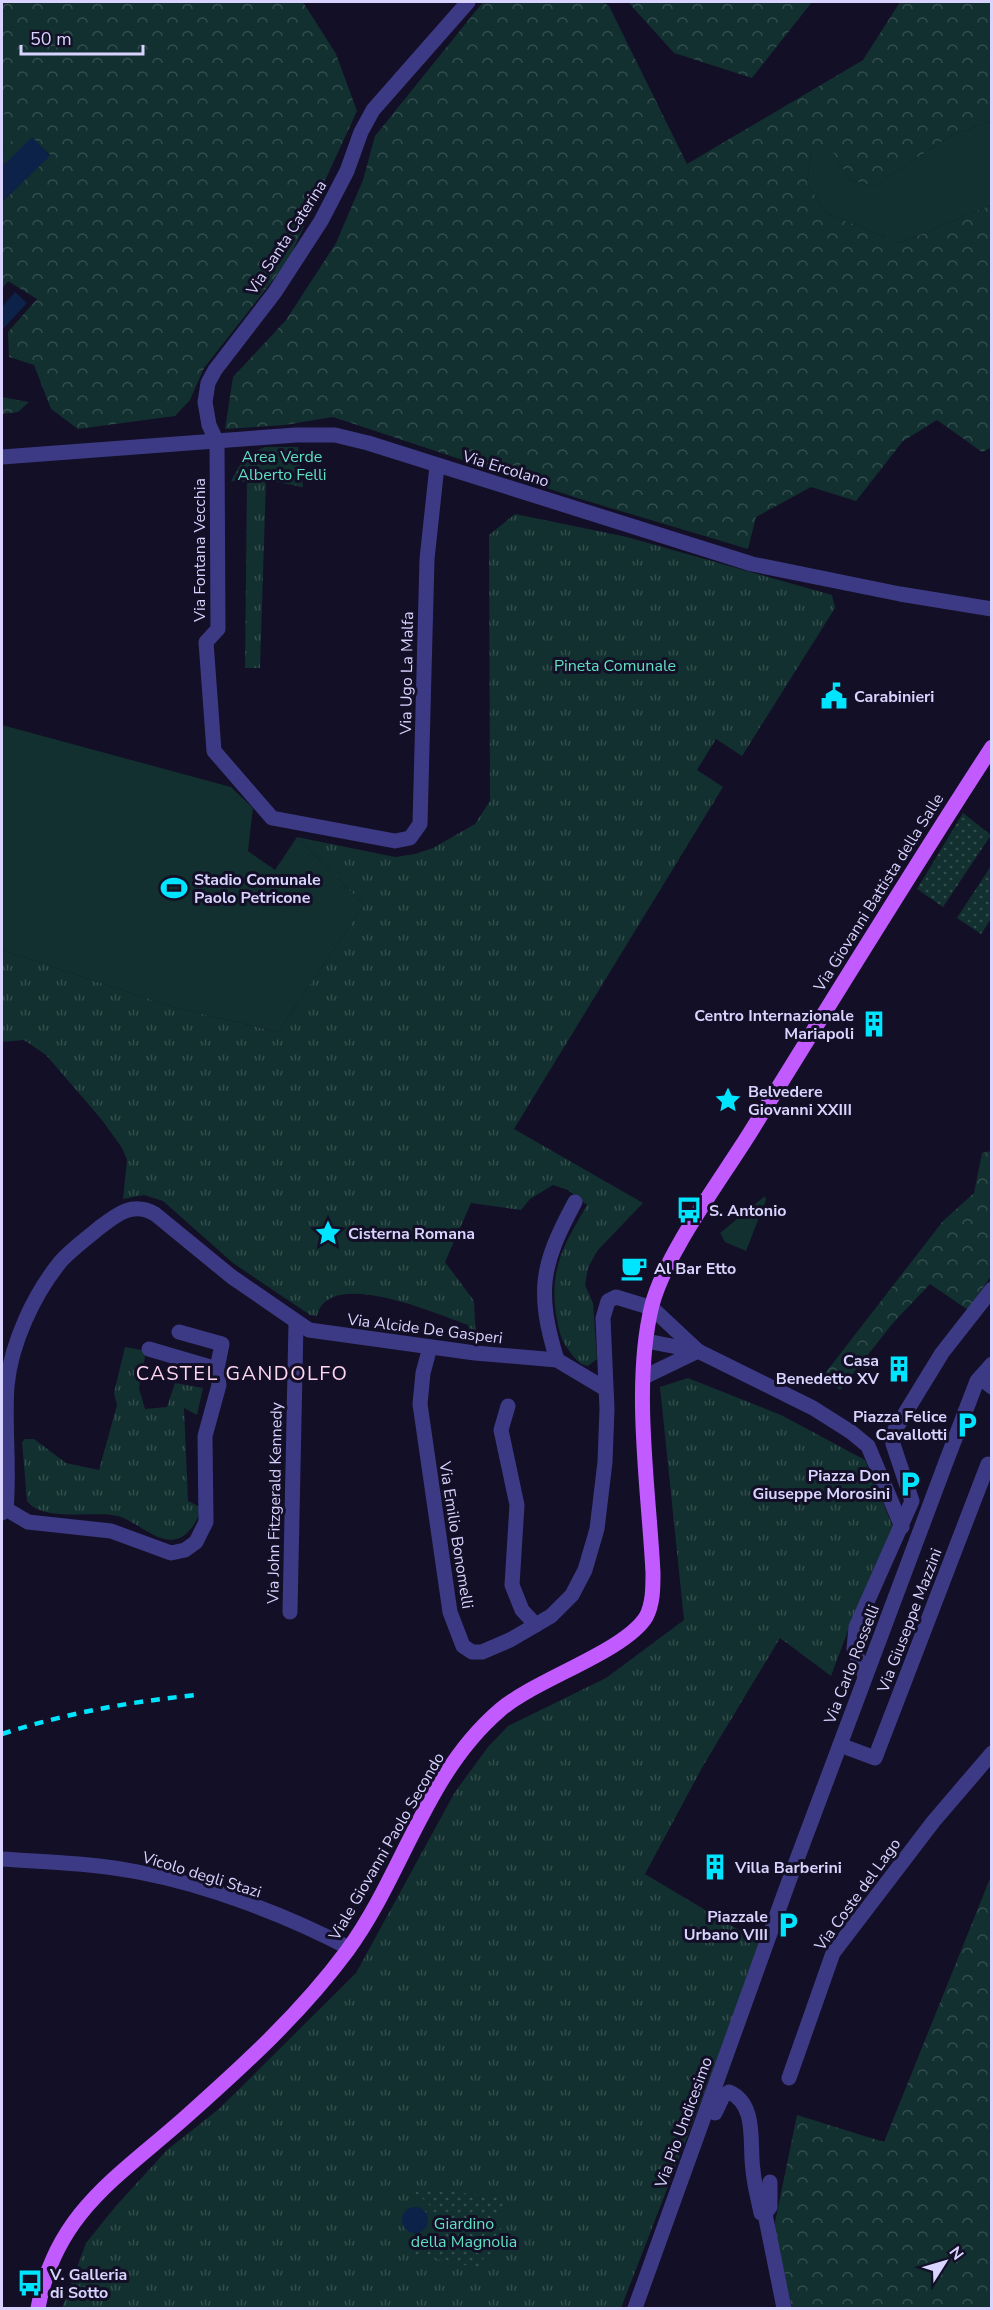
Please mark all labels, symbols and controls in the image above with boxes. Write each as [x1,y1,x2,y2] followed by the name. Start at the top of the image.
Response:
[21,18,142,56] scale bar
[30,27,72,51] text: 50 m
[241,176,332,300] street label: Via Santa Caterina
[459,445,552,493] street label: Via Ercolano
[237,446,327,486] park label: Area Verde Alberto Felli
[189,478,211,623] street label: Via Fontana Vecchia
[395,611,419,736] street label: Via Ugo La Malfa
[554,655,676,677] park label: Pineta Comunale
[819,681,849,711] public building icon: Carabinieri
[854,686,934,708] place label: Carabinieri
[808,789,949,997] street label: Via Giovanni Battista della Salle
[194,869,321,909] place label: Stadio Comunale Paolo Petricone
[159,873,189,903] sports icon: Stadio Comunale Paolo Petricone
[694,1005,854,1045] place label: Centro Internazionale Mariapoli
[859,1009,889,1039] building icon: Centro Internazionale Mariapoli
[748,1081,852,1121] place label: Belvedere Giovanni XXIII
[713,1085,743,1115] place icon: Belvedere Giovanni XXIII
[674,1195,704,1225] bus stop icon: S. Antonio
[709,1200,786,1222] place label: S. Antonio
[313,1218,343,1248] place icon: Cisterna Romana
[348,1223,475,1245] place label: Cisterna Romana
[619,1253,649,1283] cafe icon: Al Bar Etto
[654,1258,736,1280] place label: Al Bar Etto
[345,1308,504,1349] street label: Via Alcide De Gasperi
[776,1350,880,1390] place label: Casa Benedetto XV
[884,1354,914,1384] building icon: Casa Benedetto XV
[136,1360,348,1387] district label: CASTEL GANDOLFO
[262,1401,288,1605] street label: Via John Fitzgerald Kennedy
[853,1406,947,1446] place label: Piazza Felice Cavallotti
[952,1410,982,1440] parking icon: Piazza Felice Cavallotti
[433,1459,479,1610] street label: Via Emilio Bonomelli
[752,1465,890,1505] place label: Piazza Don Giuseppe Morosini
[895,1469,925,1499] parking icon: Piazza Don Giuseppe Morosini
[872,1545,948,1696] street label: Via Giuseppe Mazzini
[819,1601,885,1728] street label: Via Carlo Rosselli
[323,1748,450,1945] street label: Viale Giovanni Paolo Secondo
[809,1834,906,1956] street label: Via Coste del Lago
[139,1846,264,1904] street label: Vicolo degli Stazi
[700,1852,730,1882] building icon: Villa Barberini
[734,1857,842,1879] place label: Villa Barberini
[684,1906,768,1946] place label: Piazzale Urbano VIII
[773,1910,803,1940] parking icon: Piazzale Urbano VIII
[650,2054,718,2192] street label: Via Pio Undicesimo
[411,2213,517,2253] park label: Giardino della Magnolia
[915,2232,975,2292] north arrow
[944,2242,969,2265] text: N
[49,2264,127,2304] place label: V. Galleria di Sotto
[15,2268,45,2298] bus stop icon: V. Galleria di Sotto

